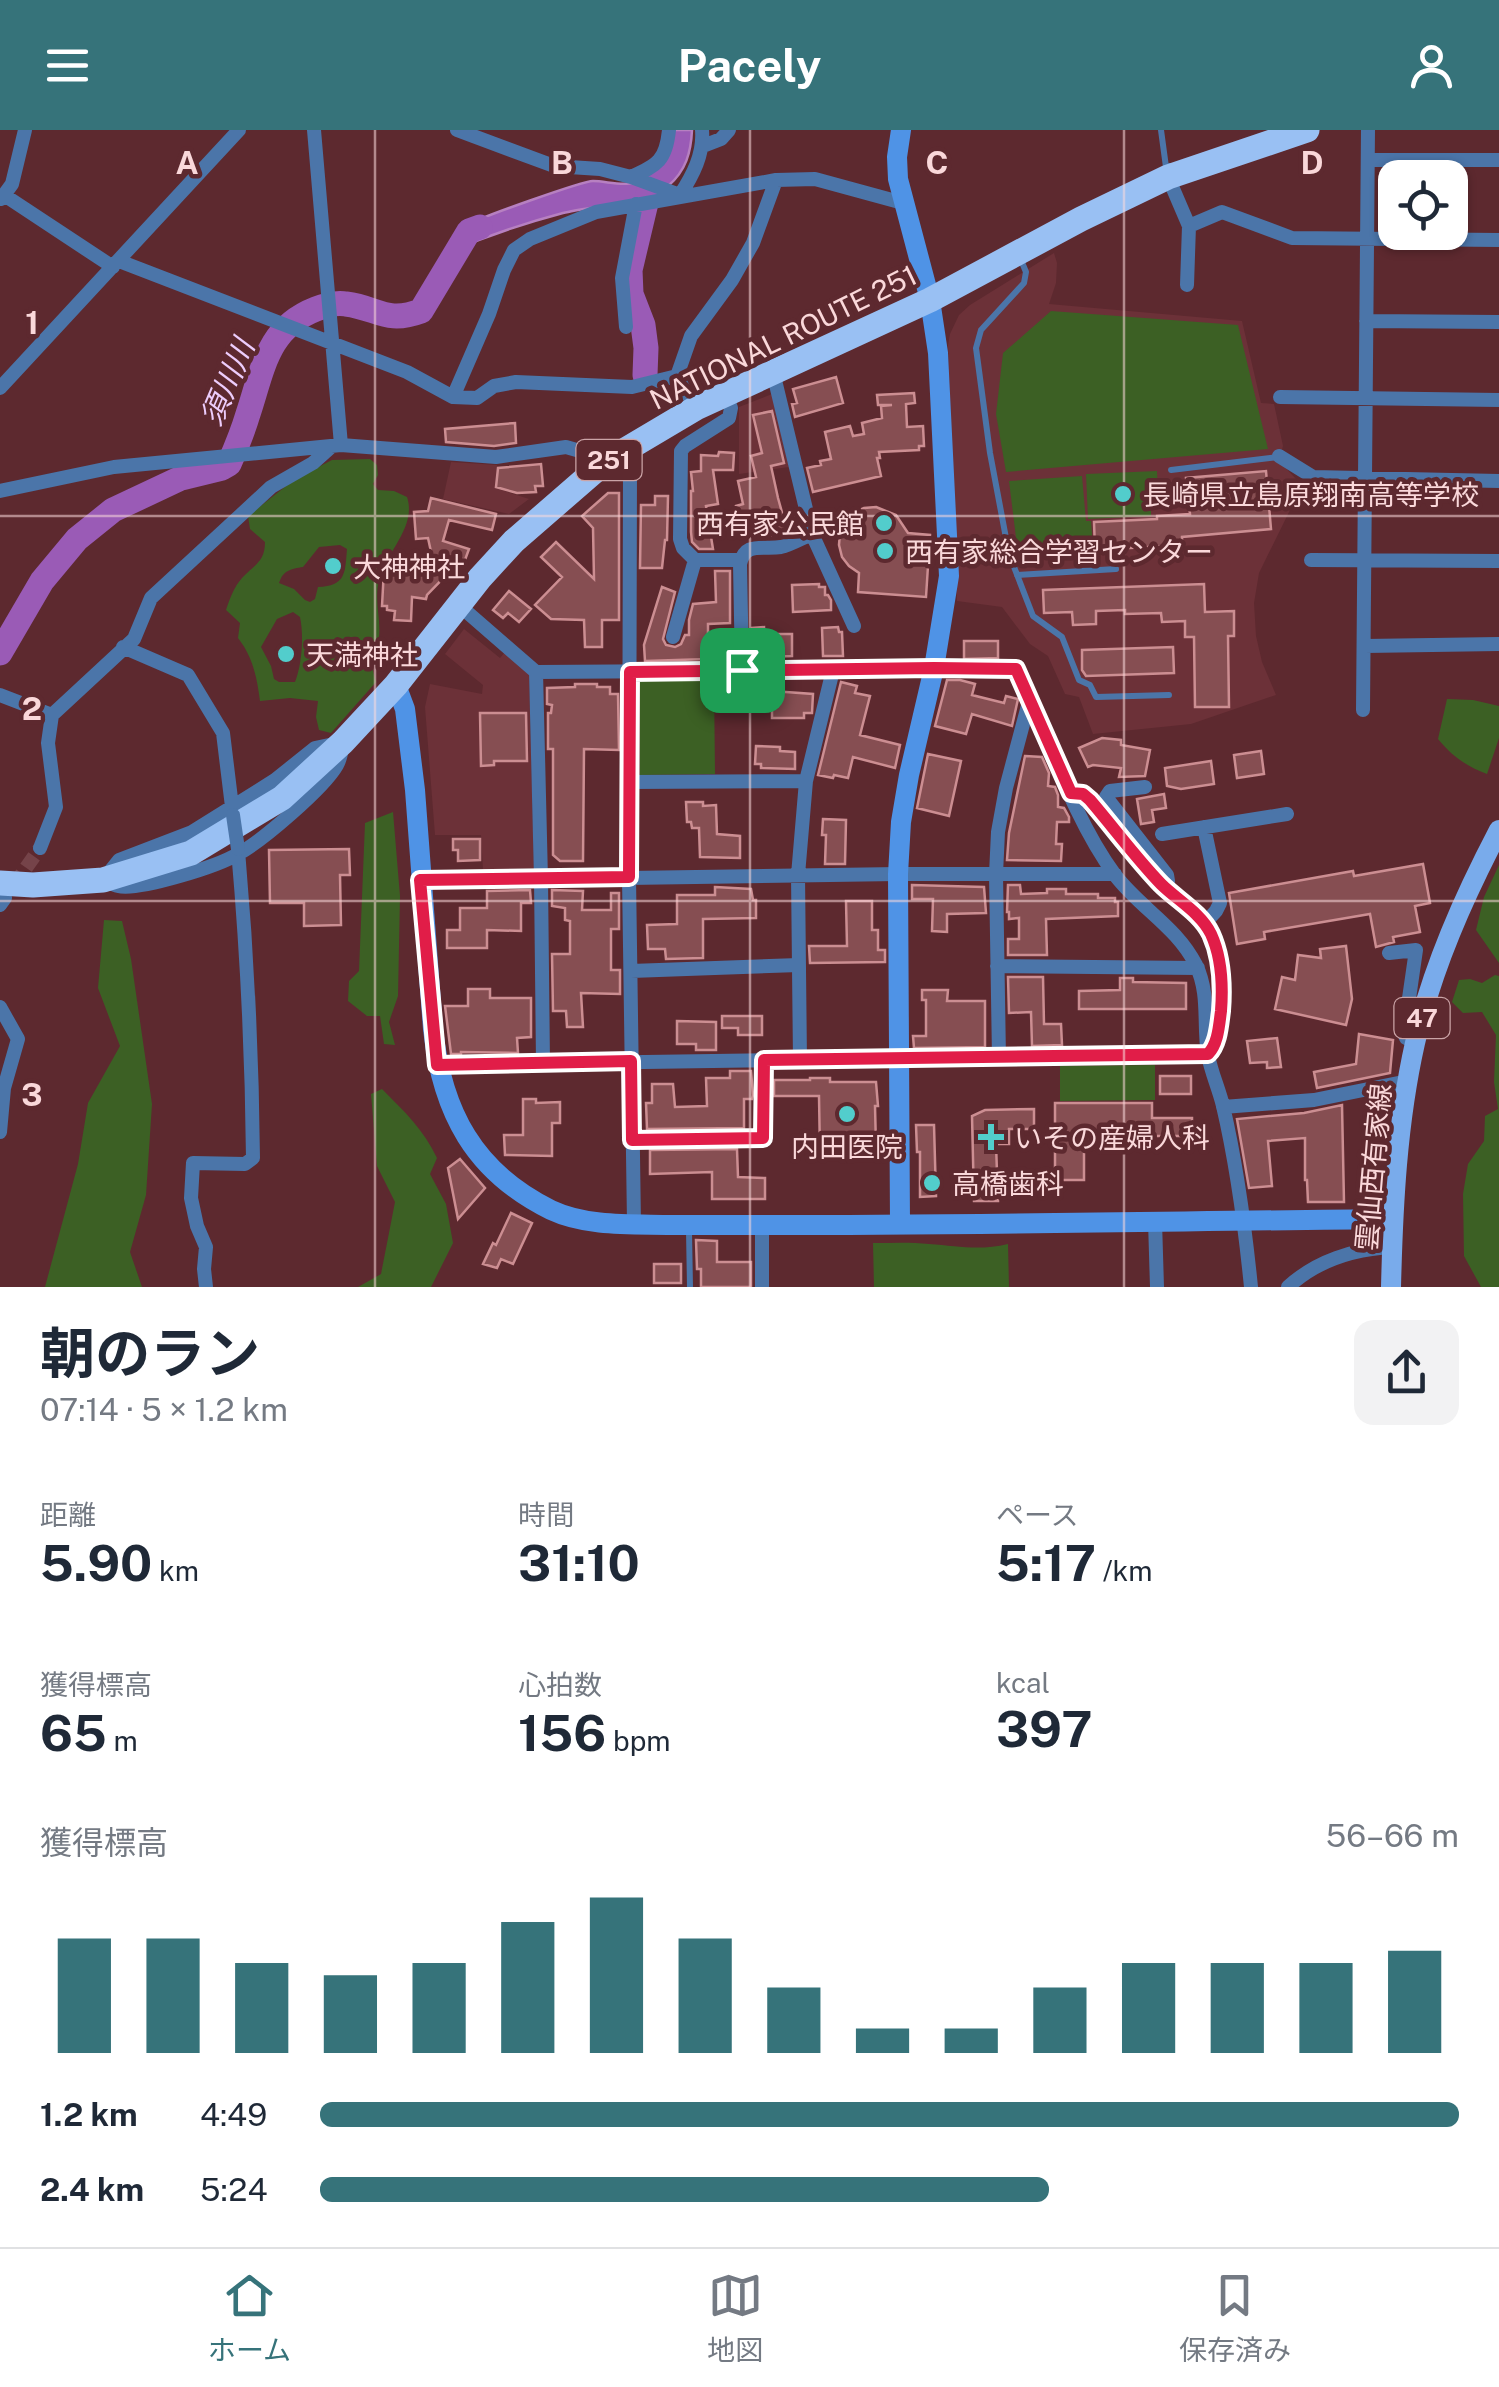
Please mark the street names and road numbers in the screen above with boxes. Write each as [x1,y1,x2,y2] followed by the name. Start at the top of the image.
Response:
[644,258,922,416] street label: NATIONAL ROUTE 251
[576,440,642,480] road number: 251
[1394,998,1450,1038] road number: 47
[1349,1082,1397,1252] street label: 雲仙西有家線

